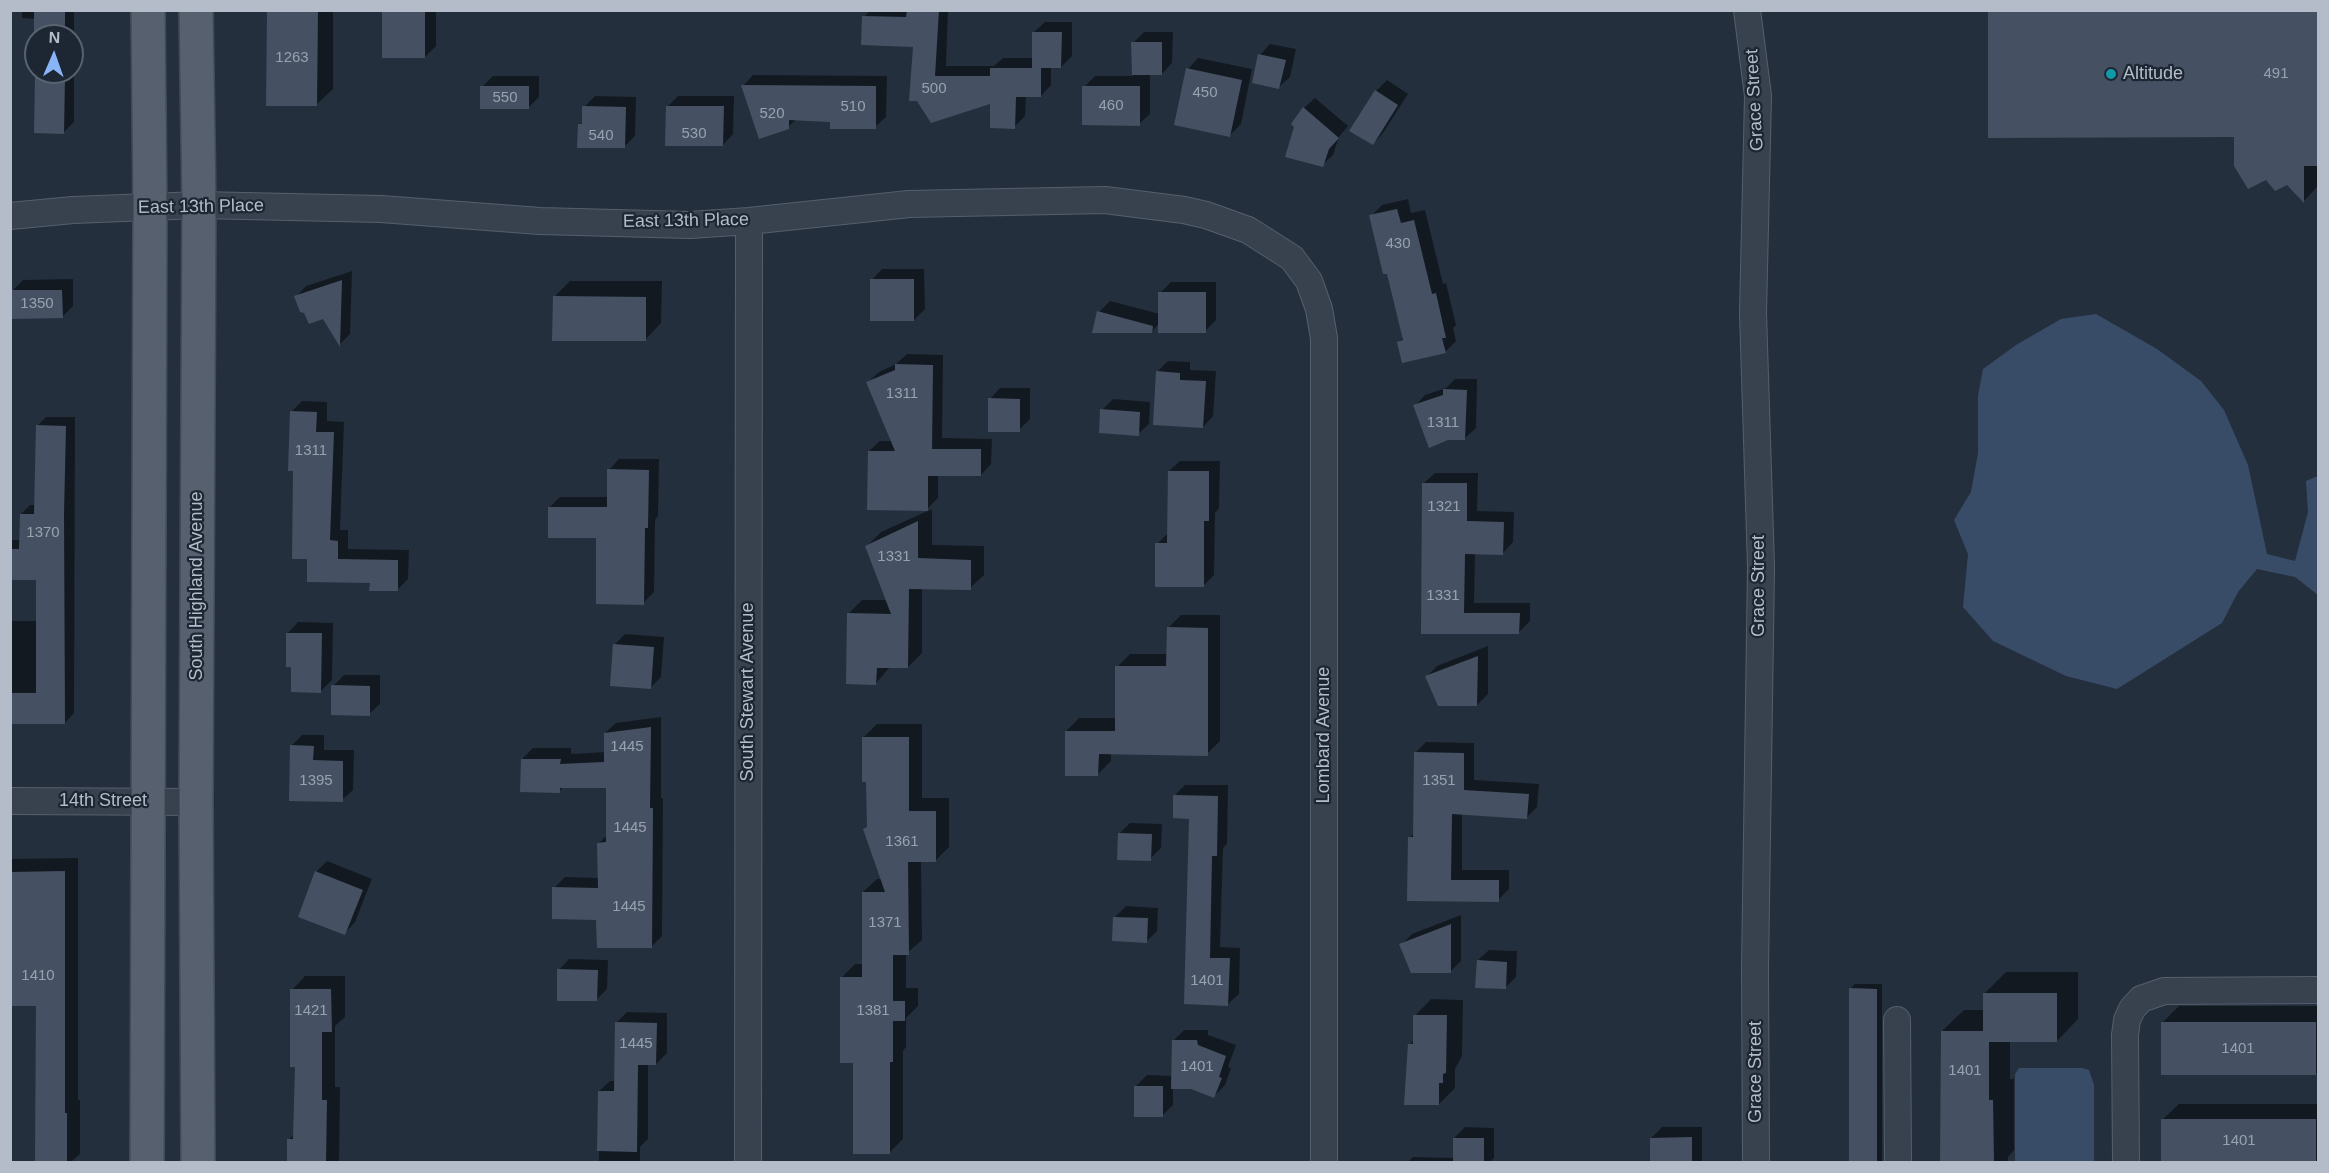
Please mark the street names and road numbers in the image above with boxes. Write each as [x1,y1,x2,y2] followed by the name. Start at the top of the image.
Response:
[1742,48,1768,152] street label: Grace Street
[138,195,264,219] street label: East 13th Place
[623,209,749,233] street label: East 13th Place
[186,492,208,680] street label: South Highland Avenue
[1748,535,1770,637] street label: Grace Street
[737,603,759,781] street label: South Stewart Avenue
[1313,667,1335,803] street label: Lombard Avenue
[59,790,147,812] street label: 14th Street
[1745,1021,1767,1123] street label: Grace Street

